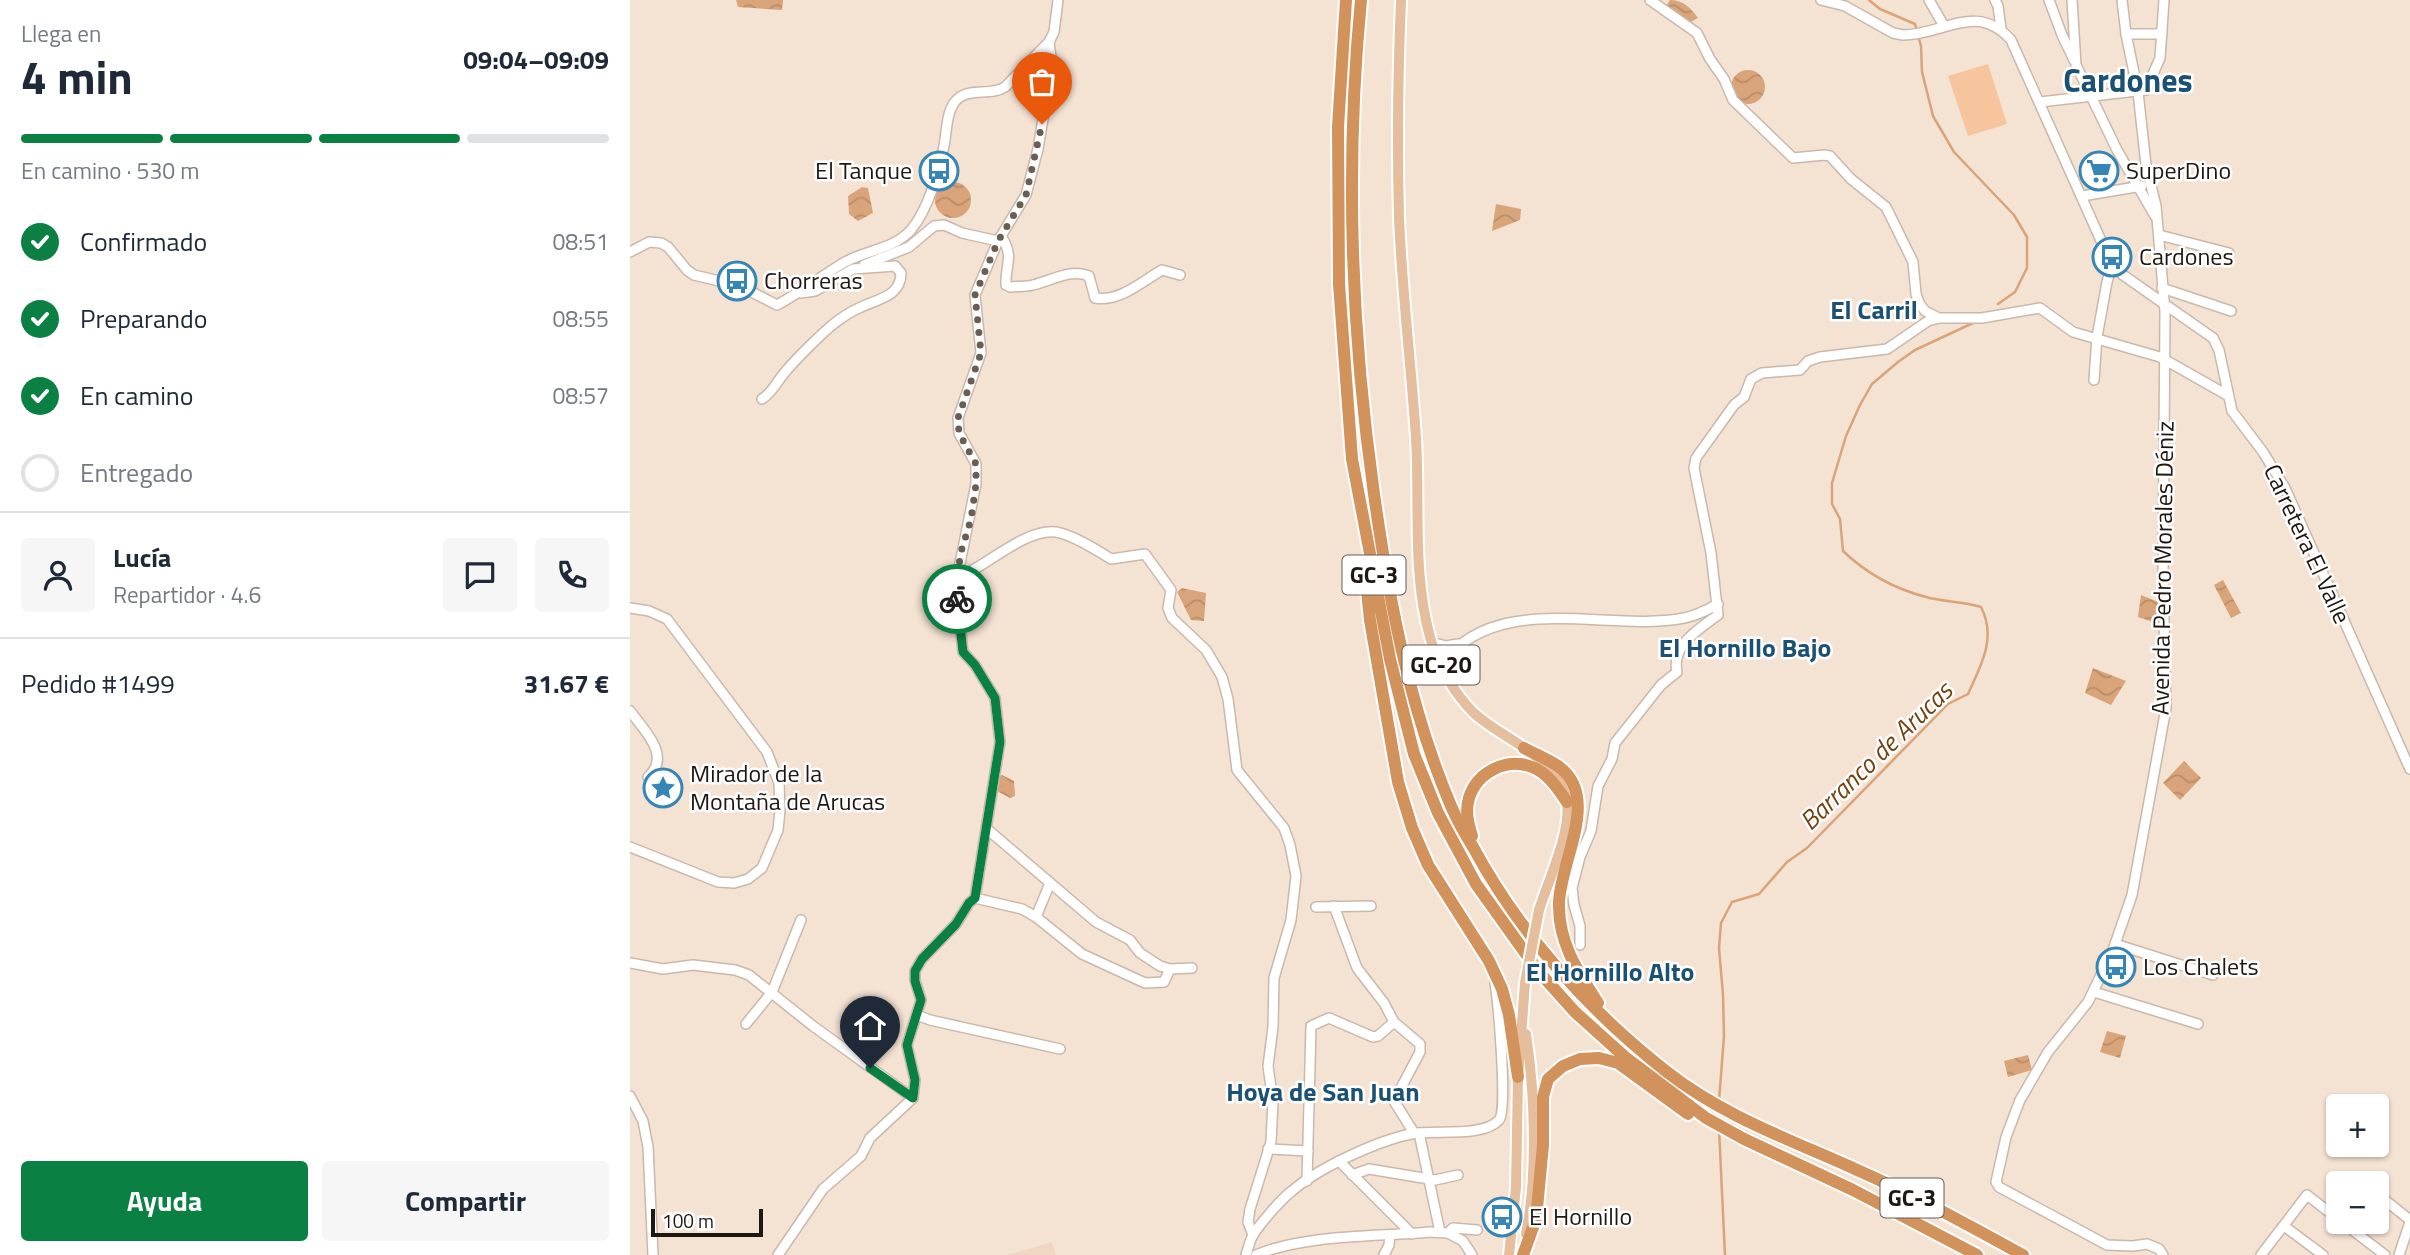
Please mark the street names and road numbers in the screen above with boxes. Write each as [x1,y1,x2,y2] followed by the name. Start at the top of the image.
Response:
[2141,421,2183,715] street label: Avenida Pedro Morales Déniz
[2255,458,2361,629] street label: Carretera El Valle
[1342,555,1406,594] road number: GC-3
[1402,646,1480,684] road number: GC-20
[1880,1178,1944,1218] road number: GC-3

